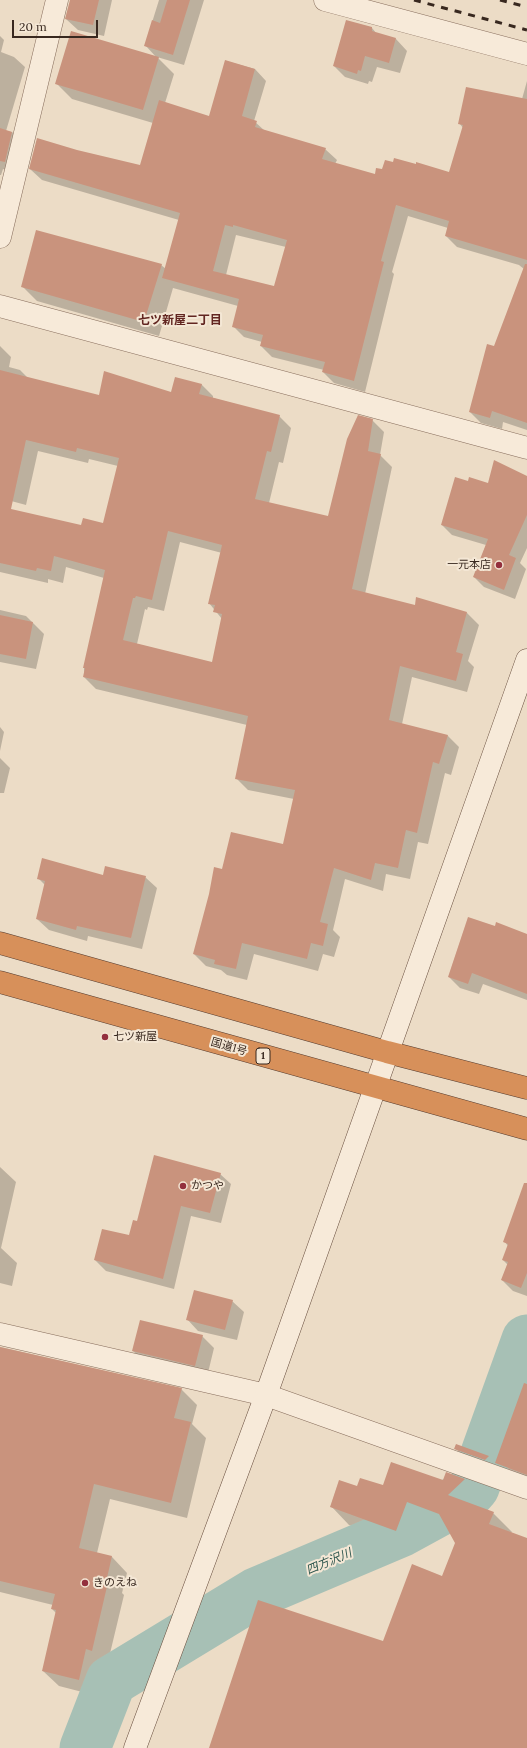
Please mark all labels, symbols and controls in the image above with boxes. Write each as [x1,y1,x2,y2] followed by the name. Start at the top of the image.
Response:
[14,12,100,38] scale bar
[19,19,47,34] text: 20 m
[138,314,222,328] district label: 七ツ新屋二丁目
[447,558,491,572] place label: 一元本店
[494,560,504,570] marker: 一元本店
[113,1030,157,1044] place label: 七ツ新屋
[100,1032,110,1042] marker: 七ツ新屋
[209,1036,249,1058] street label: 国道1号
[256,1048,270,1064] road number: 1
[191,1179,224,1193] place label: かつや
[178,1181,188,1191] marker: かつや
[304,1546,354,1578] water label: 四方沢川
[93,1576,137,1590] place label: きのえね
[80,1578,90,1588] marker: きのえね

